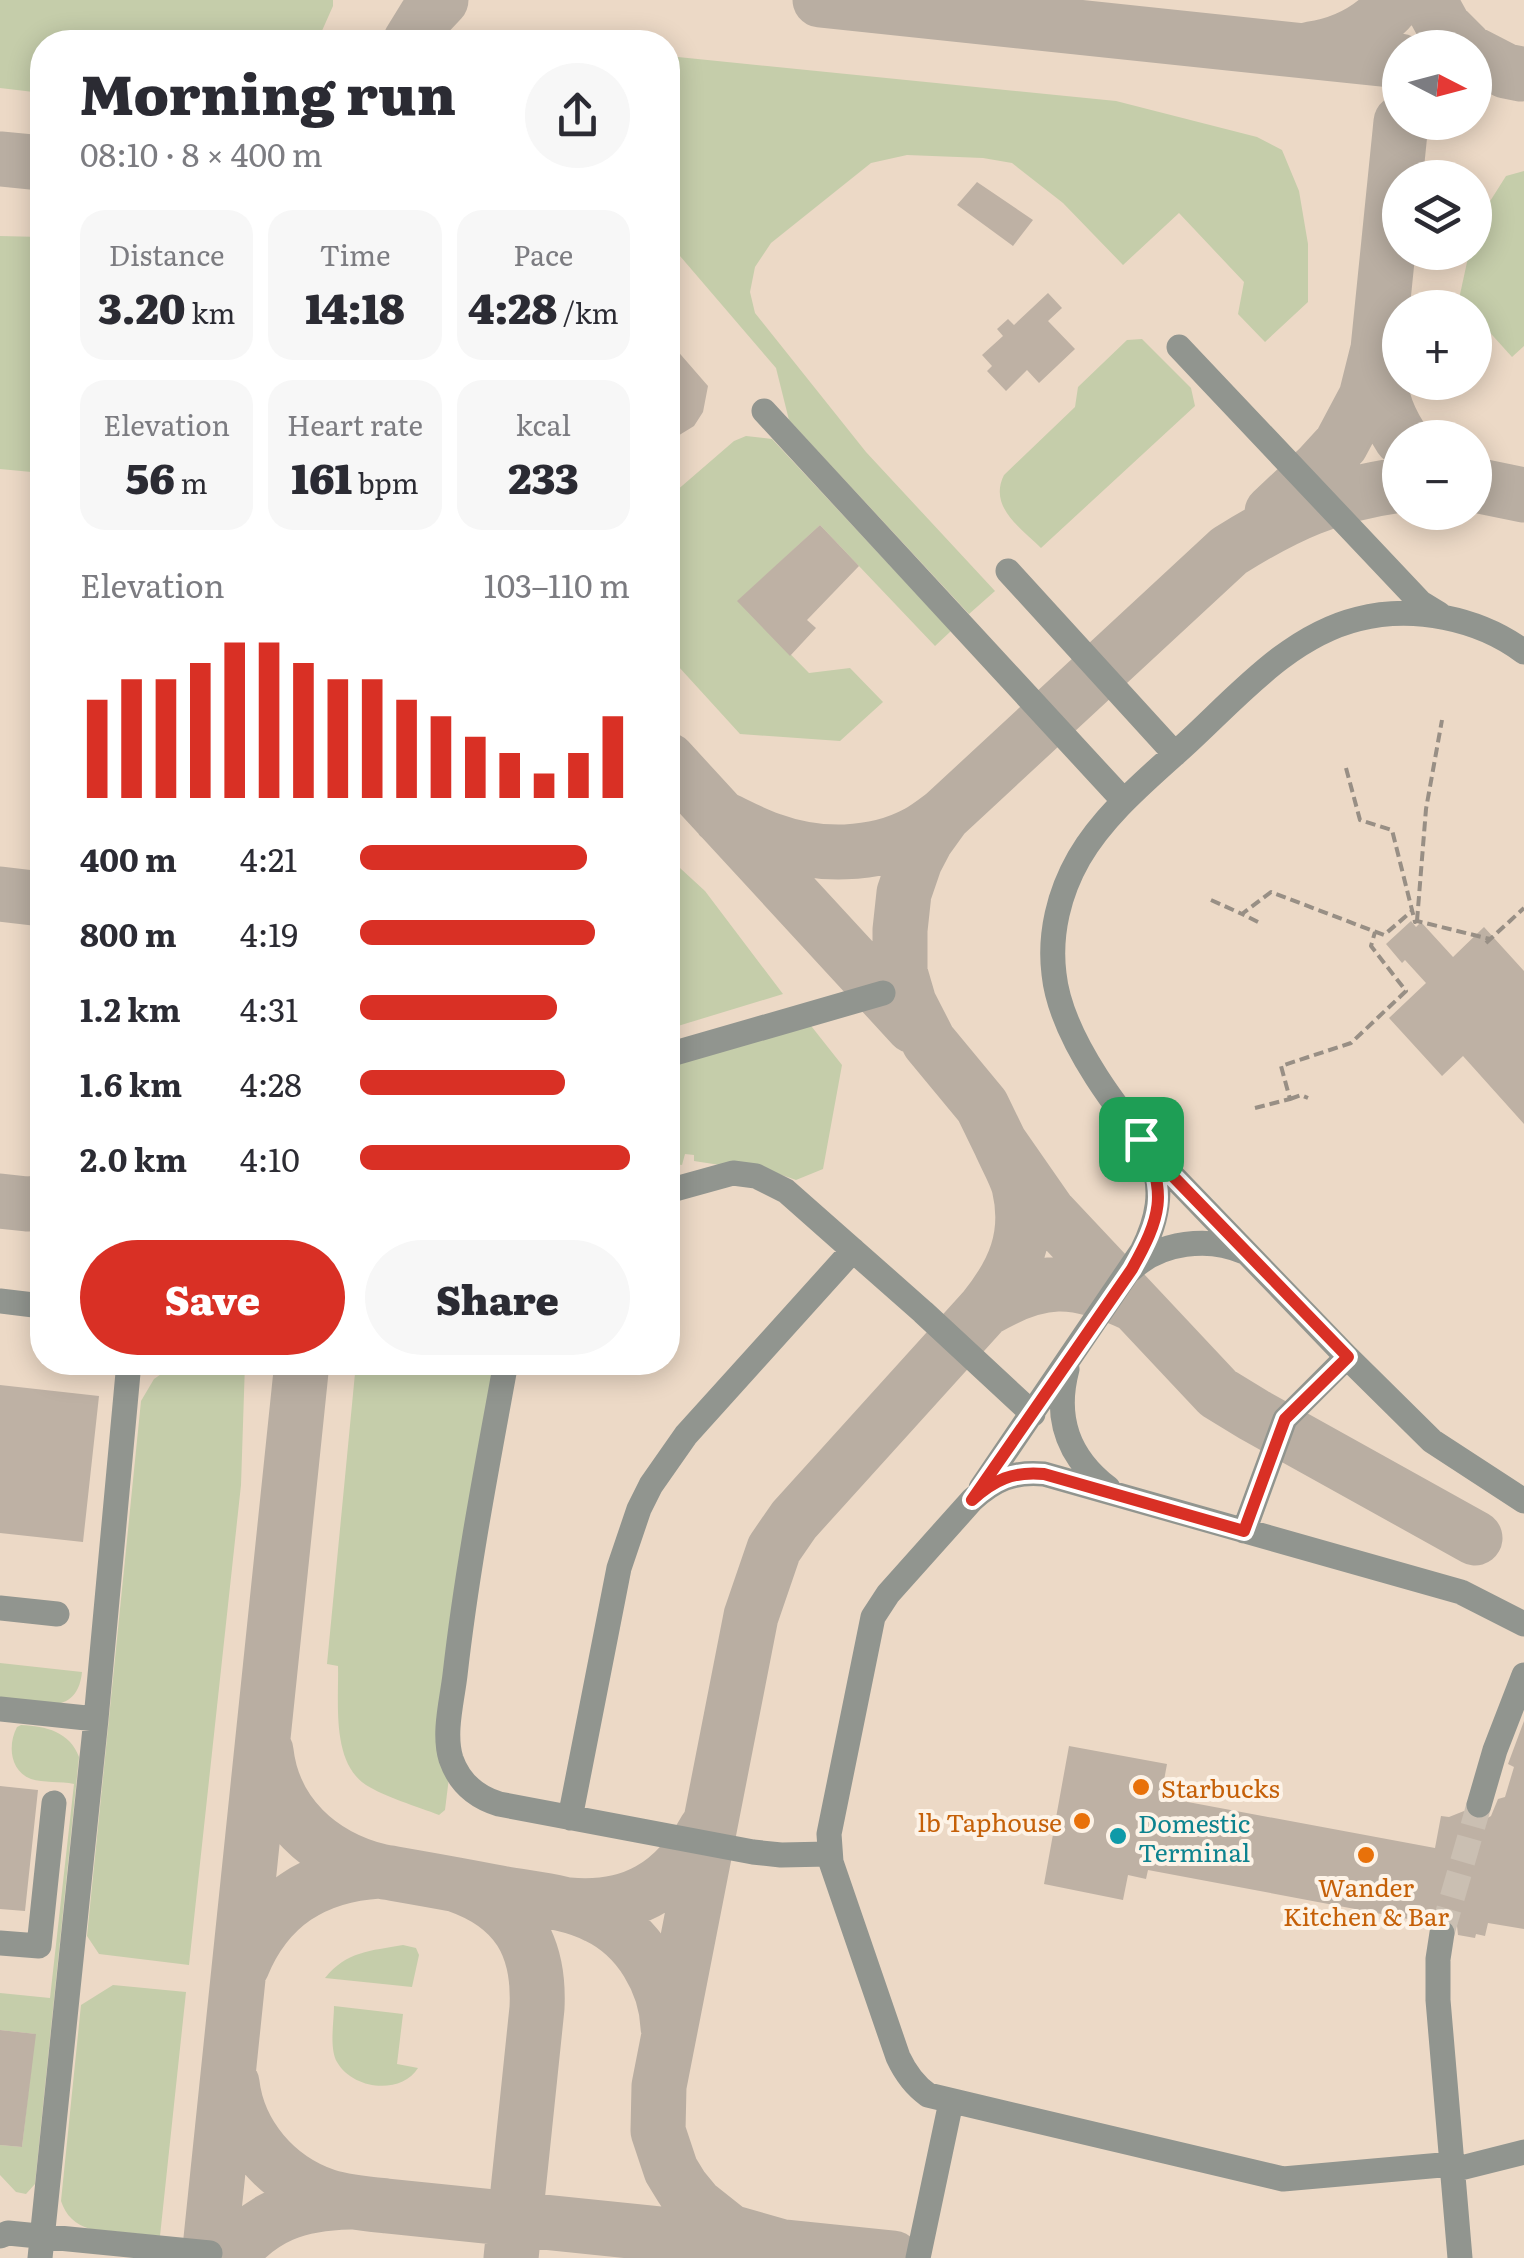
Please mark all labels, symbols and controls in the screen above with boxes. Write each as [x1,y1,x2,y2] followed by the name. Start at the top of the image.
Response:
[1382,30,1492,140] north arrow
[1382,30,1492,530] map controls
[80,50,456,132] text: Morning run
[525,63,630,168] button: share
[80,129,323,177] text: 08:10 · 8 × 400 m
[1382,160,1492,270] button: layers
[109,233,225,275] text: Distance
[319,233,391,275] text: Time
[513,233,573,275] text: Pace
[98,275,186,337] text: 3.20
[305,275,405,337] text: 14:18
[468,275,557,337] text: 4:28
[1382,290,1492,400] button: +
[186,291,235,333] text: km
[557,291,619,333] text: /km
[103,403,230,445] text: Elevation
[287,403,423,445] text: Heart rate
[516,403,571,445] text: kcal
[1382,420,1492,530] button: −
[126,445,175,507] text: 56
[291,445,352,507] text: 161
[508,445,579,507] text: 233
[175,461,208,503] text: m
[352,461,419,503] text: bpm
[80,560,225,608] text: Elevation
[484,560,630,608] text: 103–110 m
[80,834,177,882] text: 400 m
[240,834,297,882] text: 4:21
[80,909,177,957] text: 800 m
[240,909,298,957] text: 4:19
[80,984,181,1032] text: 1.2 km
[240,984,298,1032] text: 4:31
[80,1059,182,1107] text: 1.6 km
[240,1059,302,1107] text: 4:28
[1099,1097,1184,1182] pin
[1114,1112,1169,1167] icon: arrive
[80,1134,187,1182] text: 2.0 km
[240,1134,300,1182] text: 4:10
[80,1240,345,1355] button: Save
[365,1240,630,1355] button: Share
[1161,1769,1280,1806] place label: Starbucks
[1130,1776,1152,1798] marker: Starbucks
[917,1803,1062,1840] place label: lb Taphouse
[1138,1804,1250,1870] place label: Domestic Terminal
[1071,1810,1093,1832] marker: lb Taphouse
[1107,1825,1129,1847] marker: Domestic Terminal
[1355,1844,1377,1866] marker: Wander Kitchen & Bar
[1283,1868,1449,1934] place label: Wander Kitchen & Bar

